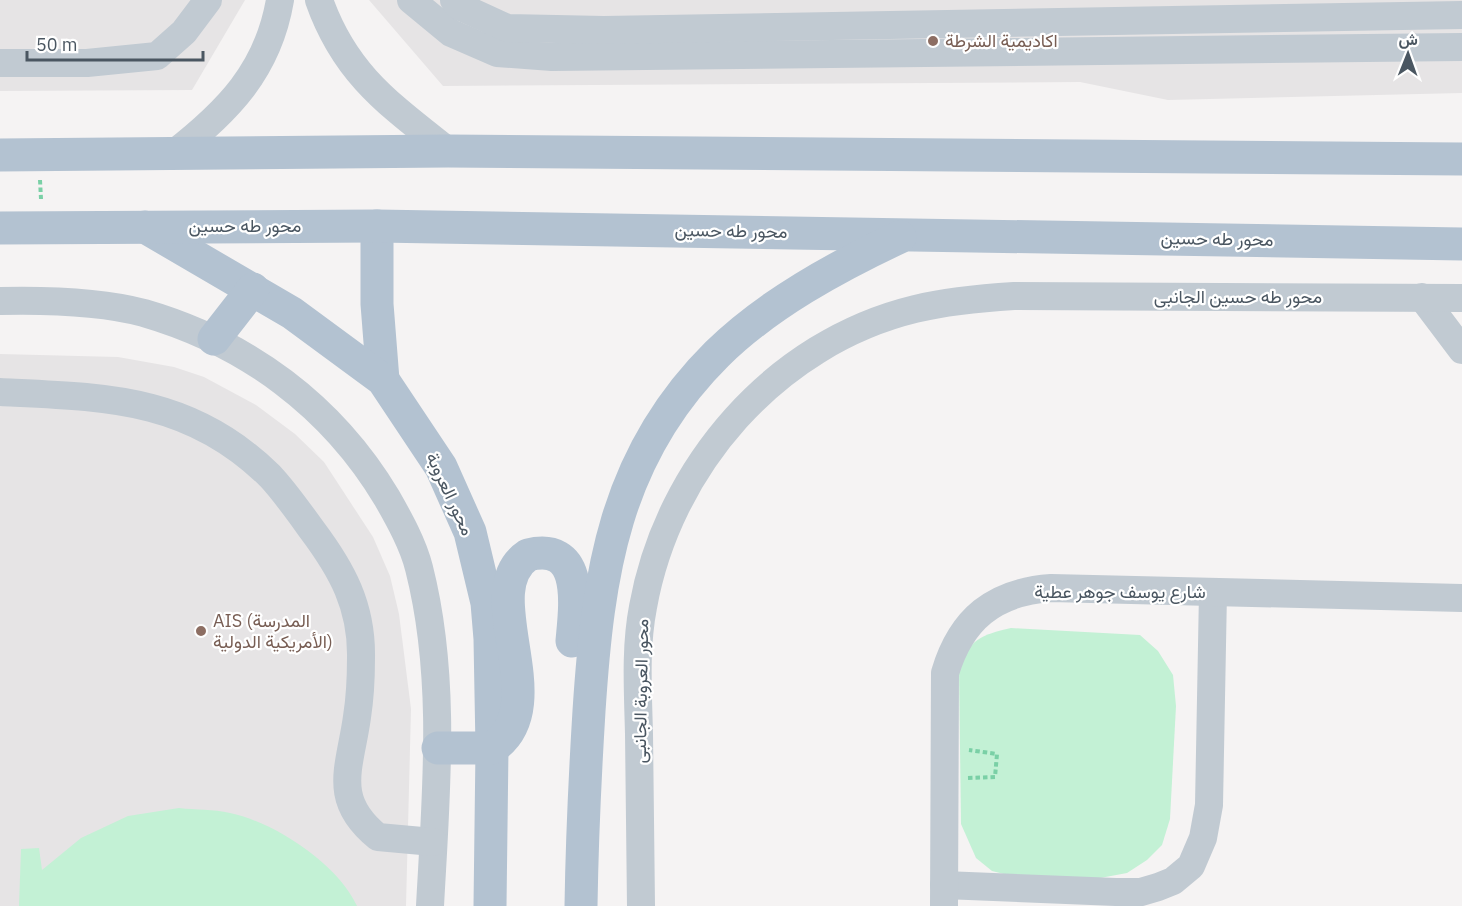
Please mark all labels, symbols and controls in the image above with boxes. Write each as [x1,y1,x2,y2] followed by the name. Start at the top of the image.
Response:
[27,24,202,62] scale bar
[1378,24,1438,84] north arrow
[945,29,1058,52] place label: اكاديمية الشرطة
[1398,29,1418,49] text: ش
[36,33,78,56] text: 50 m
[926,34,940,48] marker: اكاديمية الشرطة
[189,214,301,237] street label: محور طه حسين
[674,218,788,243] street label: محور طه حسين
[1160,226,1274,251] street label: محور طه حسين
[1154,285,1322,308] street label: محور طه حسين الجانبى
[421,448,480,539] street label: محور العروبة
[1034,580,1206,604] street label: شارع يوسف جوهر عطية
[213,609,333,653] place label: AIS (المدرسة الأمريكية الدولية)
[628,619,653,763] street label: محور العروبة الجانبى
[194,624,208,638] marker: AIS (المدرسة الأمريكية الدولية)

